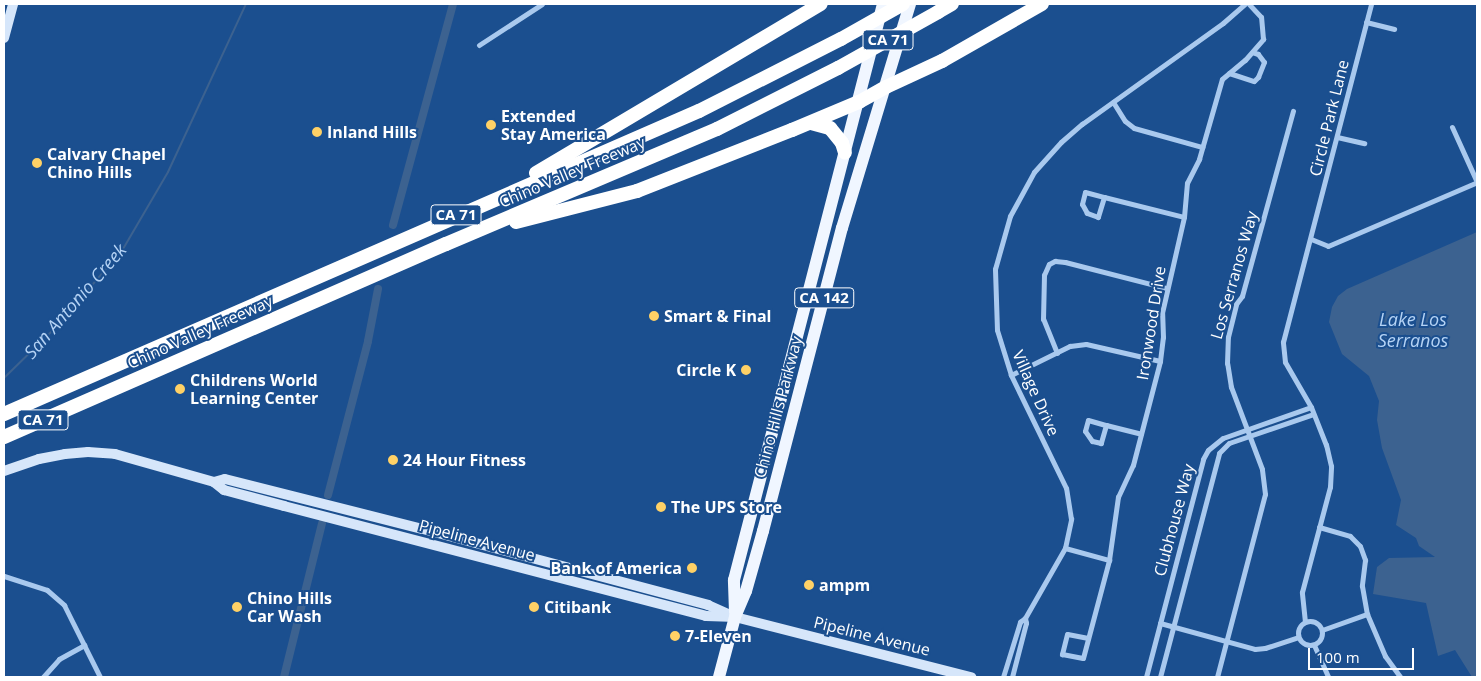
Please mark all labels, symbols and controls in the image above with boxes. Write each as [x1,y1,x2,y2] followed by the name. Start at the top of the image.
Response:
[862,28,914,52] road number: CA 71
[1305,58,1353,178] street label: Circle Park Lane
[501,106,606,144] place label: Extended Stay America
[485,119,497,131] marker: Extended Stay America
[327,122,417,142] place label: Inland Hills
[311,126,323,138] marker: Inland Hills
[496,132,648,212] street label: Chino Valley Freeway
[47,144,166,182] place label: Calvary Chapel Chino Hills
[31,157,43,169] marker: Calvary Chapel Chino Hills
[430,202,482,228] road number: CA 71
[1207,209,1261,341] street label: Los Serranos Way
[19,239,131,363] water label: San Antonio Creek
[1133,265,1169,381] street label: Ironwood Drive
[794,286,854,310] road number: CA 142
[124,291,276,373] street label: Chino Valley Freeway
[664,306,771,326] place label: Smart & Final
[1378,309,1448,352] water label: Lake Los Serranos
[648,310,660,322] marker: Smart & Final
[750,334,806,480] street label: Chino Hills Parkway
[1009,347,1063,439] street label: Village Drive
[676,360,736,380] place label: Circle K
[740,364,752,376] marker: Circle K
[190,370,318,408] place label: Childrens World Learning Center
[174,383,186,395] marker: Childrens World Learning Center
[17,408,69,432] road number: CA 71
[403,450,526,470] place label: 24 Hour Fitness
[387,454,399,466] marker: 24 Hour Fitness
[1150,462,1198,578] street label: Clubhouse Way
[671,497,782,517] place label: The UPS Store
[655,501,667,513] marker: The UPS Store
[417,515,537,565] street label: Pipeline Avenue
[550,558,682,578] place label: Bank of America
[686,562,698,574] marker: Bank of America
[819,575,870,595] place label: ampm
[803,579,815,591] marker: ampm
[247,588,332,626] place label: Chino Hills Car Wash
[544,597,611,617] place label: Citibank
[231,601,243,613] marker: Chino Hills Car Wash
[528,601,540,613] marker: Citibank
[812,612,932,660] street label: Pipeline Avenue
[685,626,752,646] place label: 7-Eleven
[669,630,681,642] marker: 7-Eleven
[1311,638,1417,670] scale bar
[1316,647,1360,667] text: 100 m

